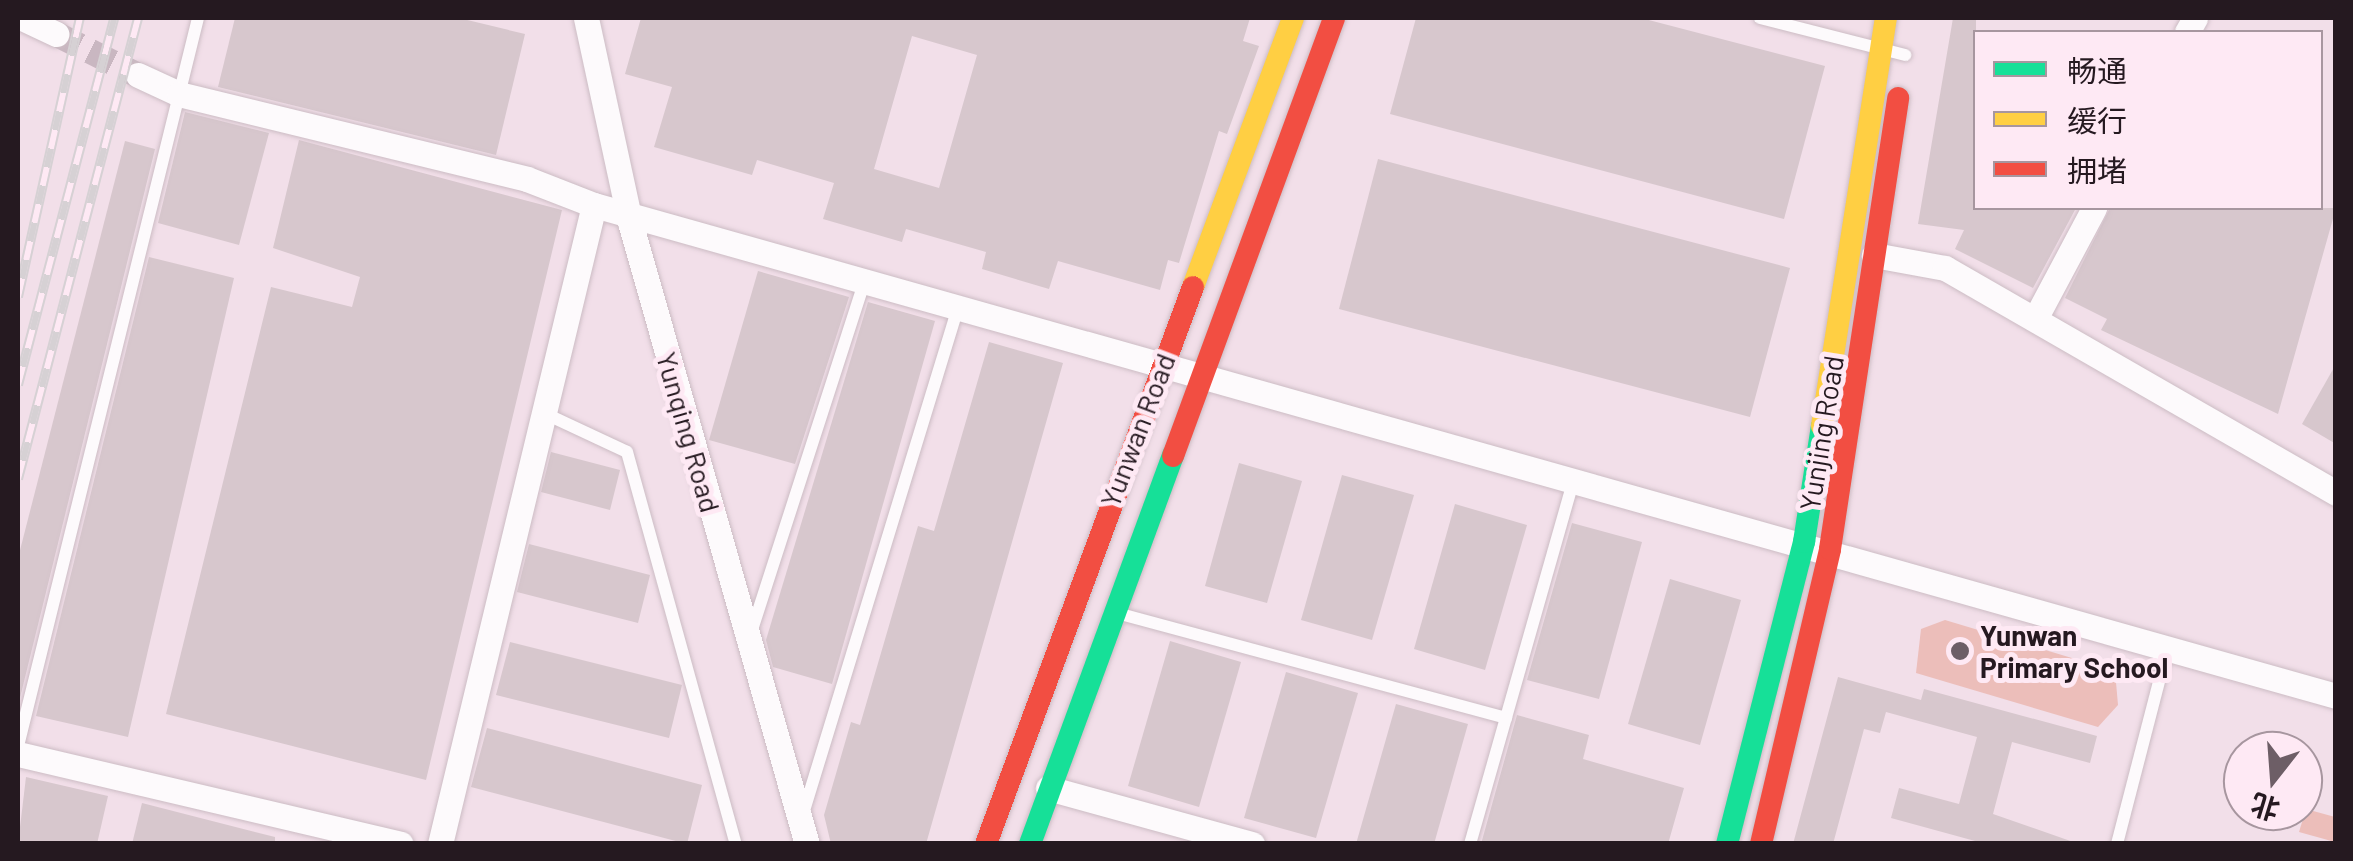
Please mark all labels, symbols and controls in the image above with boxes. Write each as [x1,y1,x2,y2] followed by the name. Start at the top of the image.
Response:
[1973,30,2323,210] legend
[2067,52,2127,88] text: 畅通
[2067,102,2127,138] text: 缓行
[2067,152,2127,188] text: 拥堵
[650,348,728,516] street label: Yunqing Road
[1092,348,1182,512] street label: Yunwan Road
[1792,353,1850,513] street label: Yunjing Road
[1980,618,2168,684] place label: Yunwan Primary School
[1949,640,1971,662] marker: Yunwan Primary School
[2223,731,2323,831] north arrow
[2246,787,2283,828] text: 北

